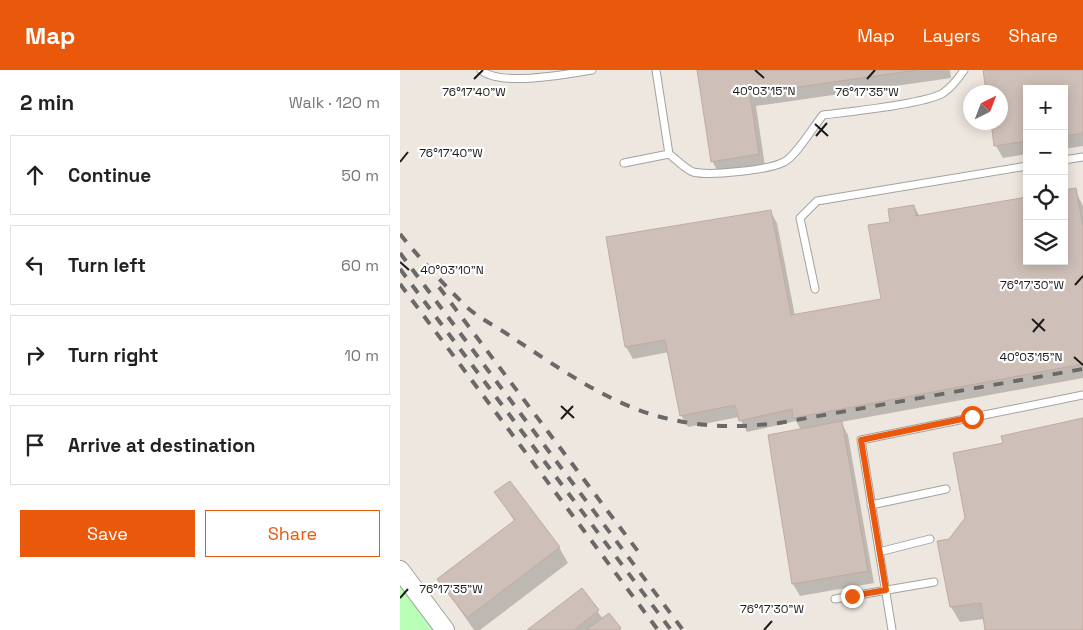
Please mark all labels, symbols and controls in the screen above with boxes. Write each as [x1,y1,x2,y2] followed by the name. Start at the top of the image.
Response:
[25,20,75,51] text: Map
[857,24,895,47] text: Map
[923,24,980,47] text: Layers
[1008,24,1058,47] text: Share
[733,83,796,99] text: 40°03'15"N
[442,84,506,100] text: 76°17'40"W
[835,84,899,100] text: 76°17'35"W
[963,85,1008,130] north arrow
[1023,85,1068,265] map controls
[1023,85,1068,130] button: +
[20,89,74,116] text: 2 min
[289,92,380,113] text: Walk · 120 m
[1023,130,1068,175] button: −
[419,145,483,161] text: 76°17'40"W
[21,161,49,189] icon: ahead
[68,163,151,188] text: Continue
[341,165,379,186] text: 50 m
[1023,175,1068,220] button: locate
[1023,220,1068,265] button: layers
[21,251,49,279] icon: left
[68,253,146,278] text: Turn left
[341,255,379,276] text: 60 m
[420,262,484,278] text: 40°03'10"N
[1000,277,1064,293] text: 76°17'30"W
[21,341,49,369] icon: right
[68,343,158,368] text: Turn right
[344,345,379,366] text: 10 m
[1000,349,1063,365] text: 40°03'15"N
[961,406,984,429] route start
[21,431,49,459] icon: arrive
[68,433,256,458] text: Arrive at destination
[20,510,195,557] button: Save
[205,510,380,557] button: Share
[419,581,483,597] text: 76°17'35"W
[841,585,864,608] route end
[740,601,804,617] text: 76°17'30"W

